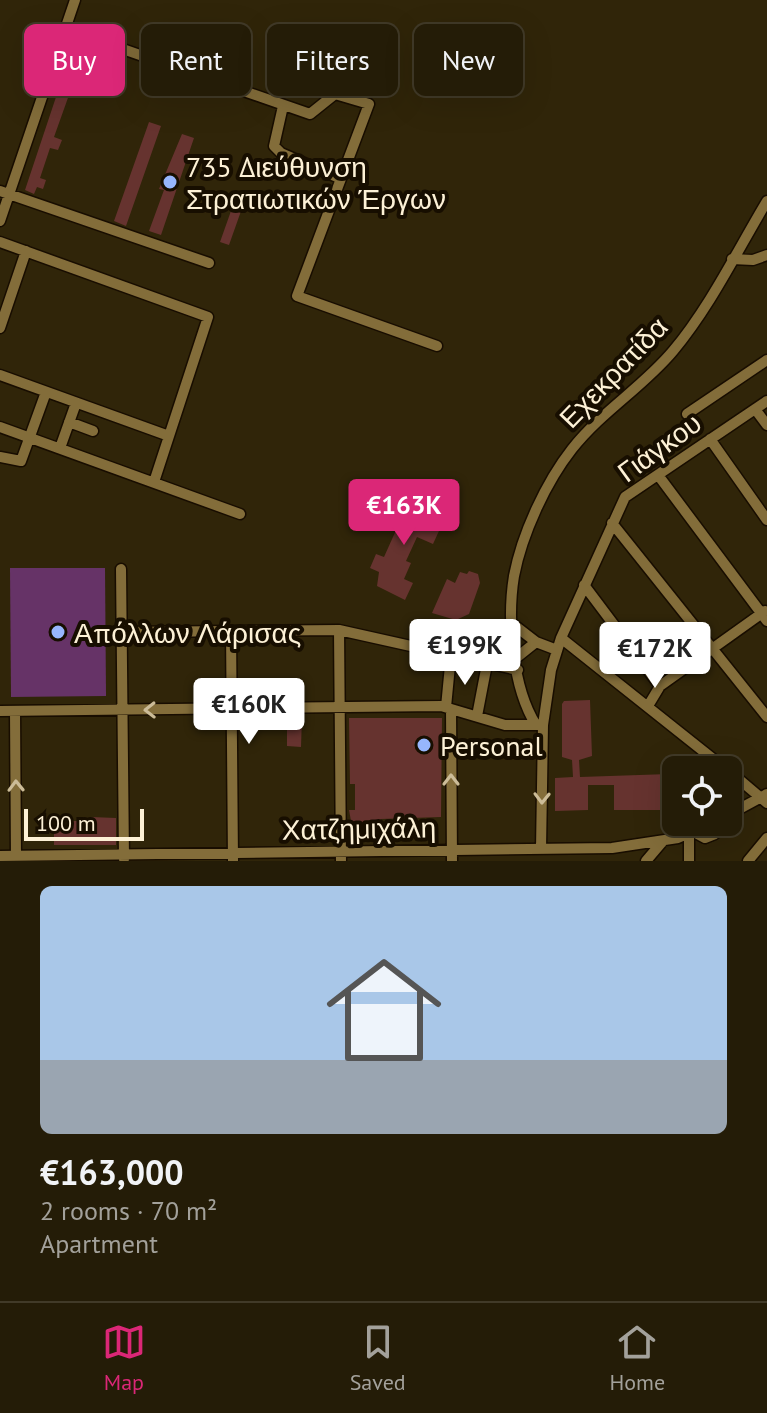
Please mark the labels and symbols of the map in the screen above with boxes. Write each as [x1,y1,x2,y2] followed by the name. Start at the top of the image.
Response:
[186,148,446,217] place label: 735 Διεύθυνση Στρατιωτικών Έργων
[161,173,179,191] marker: 735 Διεύθυνση Στρατιωτικών Έργων
[551,308,675,436] street label: Εχεκρατίδα
[610,404,708,490] street label: Γιάγκου
[348,479,460,547] pin: €163K
[74,614,301,651] place label: Απόλλων Λάρισας
[409,619,521,687] pin: €199K
[599,622,711,690] pin: €172K
[49,623,67,641] marker: Απόλλων Λάρισας
[193,678,305,746] pin: €160K
[143,701,156,719] one-way arrow
[440,727,543,764] place label: Personal
[415,736,433,754] marker: Personal
[442,773,460,786] one-way arrow
[7,779,24,792] one-way arrow
[533,792,550,805] one-way arrow
[24,805,144,841] scale bar
[282,808,436,848] street label: Χατζημιχάλη

